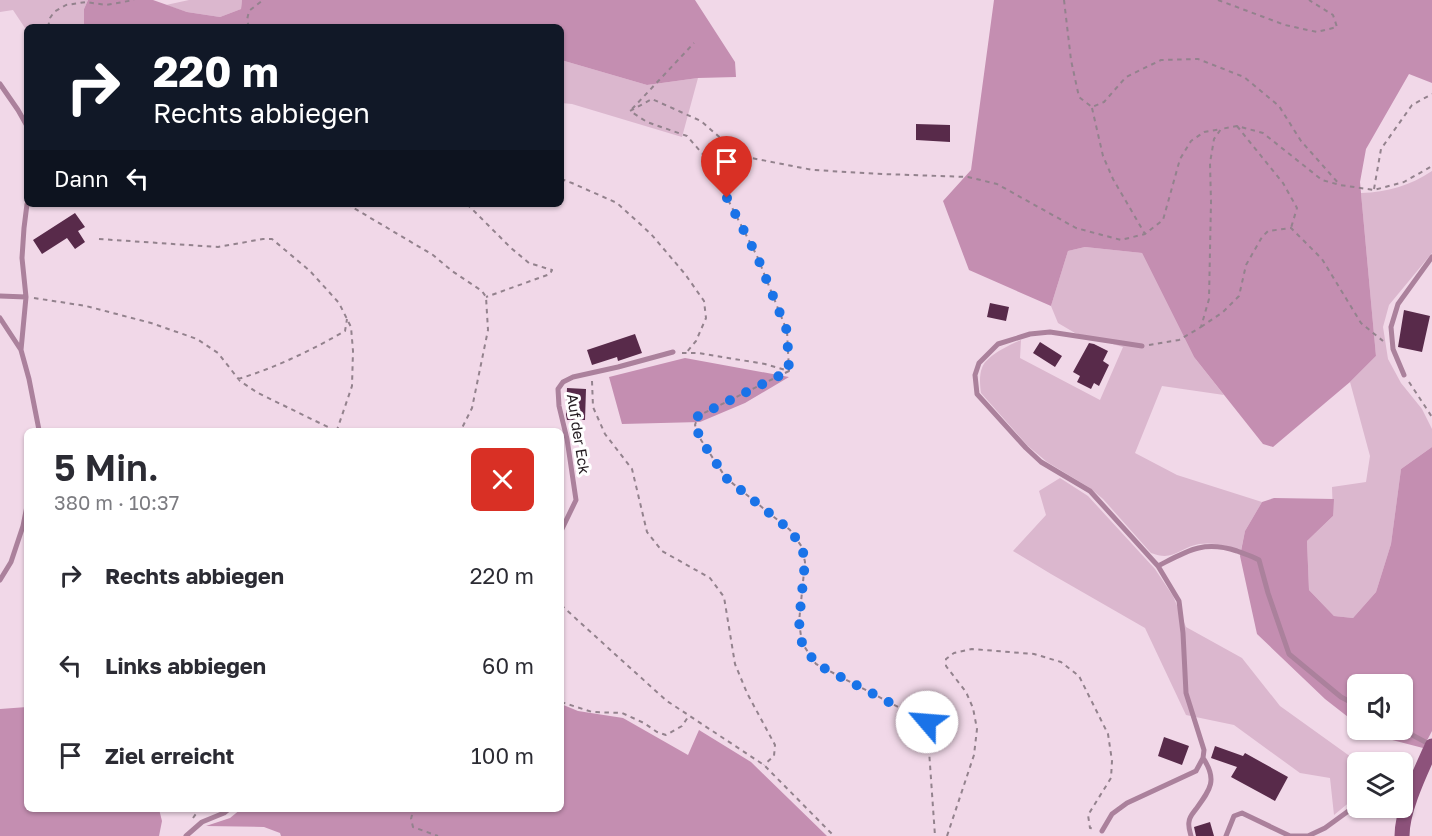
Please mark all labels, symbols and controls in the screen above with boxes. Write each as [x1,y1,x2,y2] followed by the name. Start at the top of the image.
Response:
[153,46,279,96] text: 220 m
[54,48,132,126] icon: right
[153,97,370,129] text: Rechts abbiegen
[701,136,752,198] pin
[710,145,743,178] icon: arrive
[121,162,154,195] icon: left
[54,165,109,192] text: Dann
[564,392,594,476] street label: Auf der Eck
[54,446,159,489] text: 5 Min.
[471,448,534,511] button: close
[54,490,179,514] text: 380 m · 10:37
[54,559,87,592] icon: right
[105,562,284,589] text: Rechts abbiegen
[470,562,534,589] text: 220 m
[54,649,87,682] icon: left
[105,652,266,679] text: Links abbiegen
[482,652,534,679] text: 60 m
[1347,674,1413,818] map controls
[1347,674,1413,740] button: sound
[895,690,959,754] position arrow
[54,739,87,772] icon: arrive
[105,742,234,769] text: Ziel erreicht
[471,742,534,769] text: 100 m
[1347,752,1413,818] button: layers

